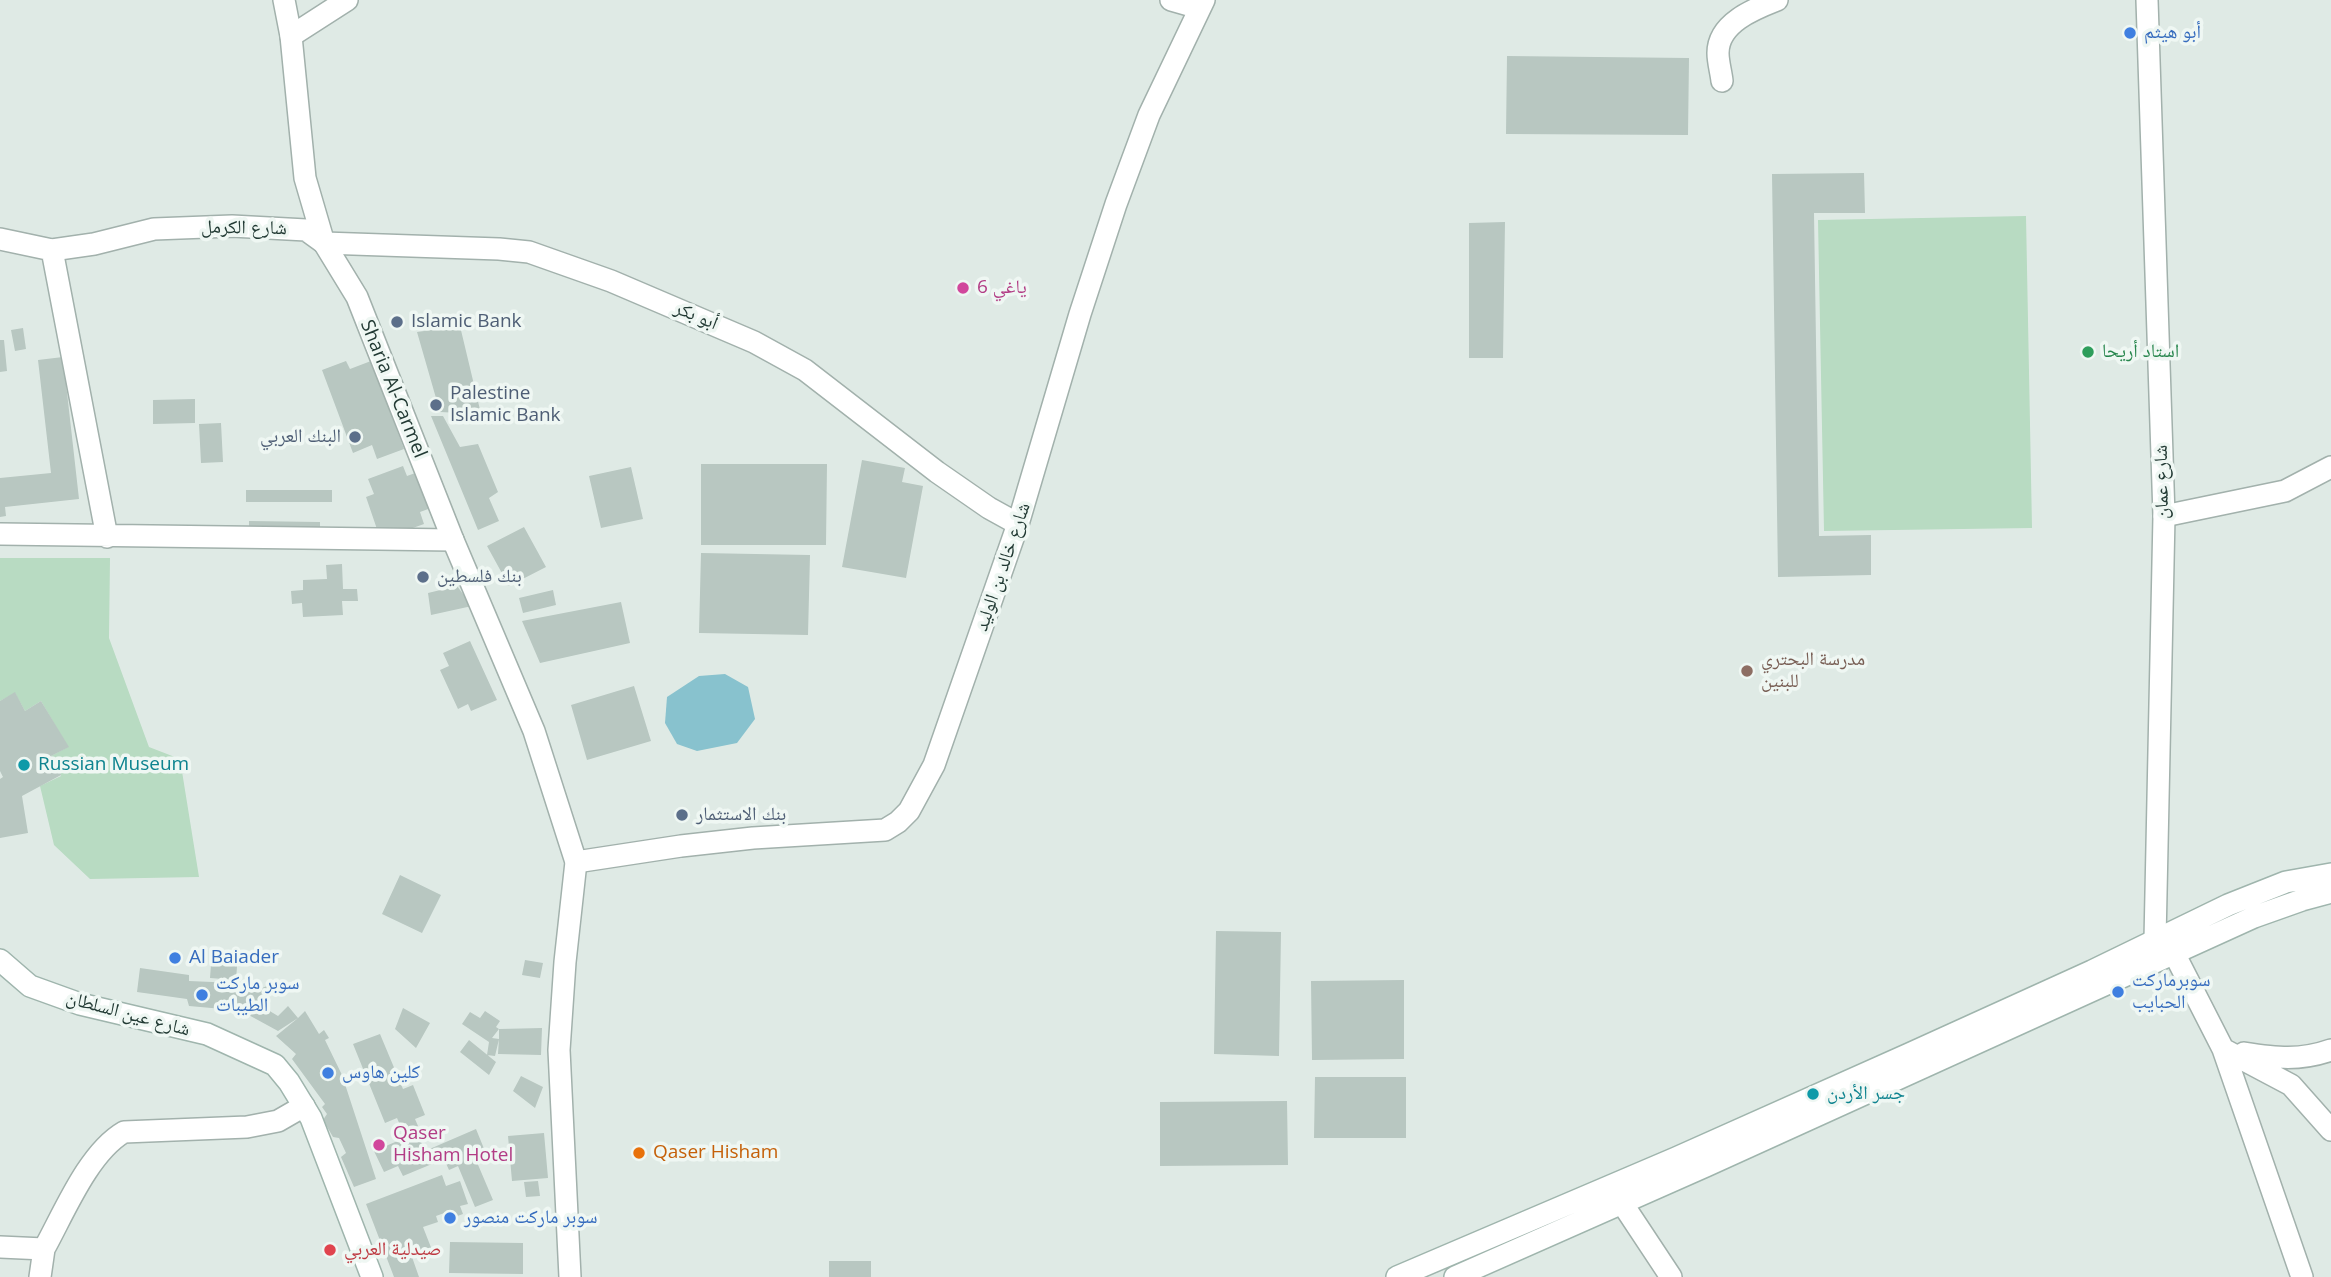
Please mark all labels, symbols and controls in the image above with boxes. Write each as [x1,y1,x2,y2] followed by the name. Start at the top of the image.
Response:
[2144,22,2201,44] place label: أبو هيثم
[2122,25,2138,41] marker: أبو هيثم
[201,216,287,240] street label: شارع الكرمل
[977,277,1027,299] place label: ياغي 6
[955,280,971,296] marker: ياغي 6
[671,297,721,335] street label: أبو بكر
[411,311,522,333] place label: Islamic Bank
[389,314,405,330] marker: Islamic Bank
[355,317,431,461] street label: Sharia Al-Carmel
[2102,341,2179,363] place label: استاد أريحا
[2080,344,2096,360] marker: استاد أريحا
[450,383,561,427] place label: Palestine Islamic Bank
[428,397,444,413] marker: Palestine Islamic Bank
[260,426,341,448] place label: البنك العربي
[347,429,363,445] marker: البنك العربي
[2150,445,2174,519] street label: شارع عمان
[970,500,1036,634] street label: شارع خالد بن الوليد
[437,566,522,588] place label: بنك فلسطين
[415,569,431,585] marker: بنك فلسطين
[1761,649,1865,693] place label: مدرسة البحتري للبنين
[1739,663,1755,679] marker: مدرسة البحتري للبنين
[38,754,189,776] place label: Russian Museum
[16,757,32,773] marker: Russian Museum
[696,804,786,826] place label: بنك الاستثمار
[674,807,690,823] marker: بنك الاستثمار
[189,947,279,969] place label: Al Baiader
[167,950,183,966] marker: Al Baiader
[2132,970,2211,1014] place label: سوبرماركت الحبايب
[216,973,299,1017] place label: سوبر ماركت الطيبات
[2110,984,2126,1000] marker: سوبرماركت الحبايب
[64,987,192,1041] street label: شارع عين السلطان
[194,987,210,1003] marker: سوبر ماركت الطيبات
[342,1062,420,1084] place label: كلين هاوس
[320,1065,336,1081] marker: كلين هاوس
[1827,1083,1905,1105] place label: جسر الأردن
[1805,1086,1821,1102] marker: جسر الأردن
[393,1123,513,1167] place label: Qaser Hisham Hotel
[371,1137,387,1153] marker: Qaser Hisham Hotel
[653,1142,778,1164] place label: Qaser Hisham
[631,1145,647,1161] marker: Qaser Hisham
[464,1207,598,1229] place label: سوبر ماركت منصور
[442,1210,458,1226] marker: سوبر ماركت منصور
[344,1239,442,1261] place label: صيدلية العربي
[322,1242,338,1258] marker: صيدلية العربي

